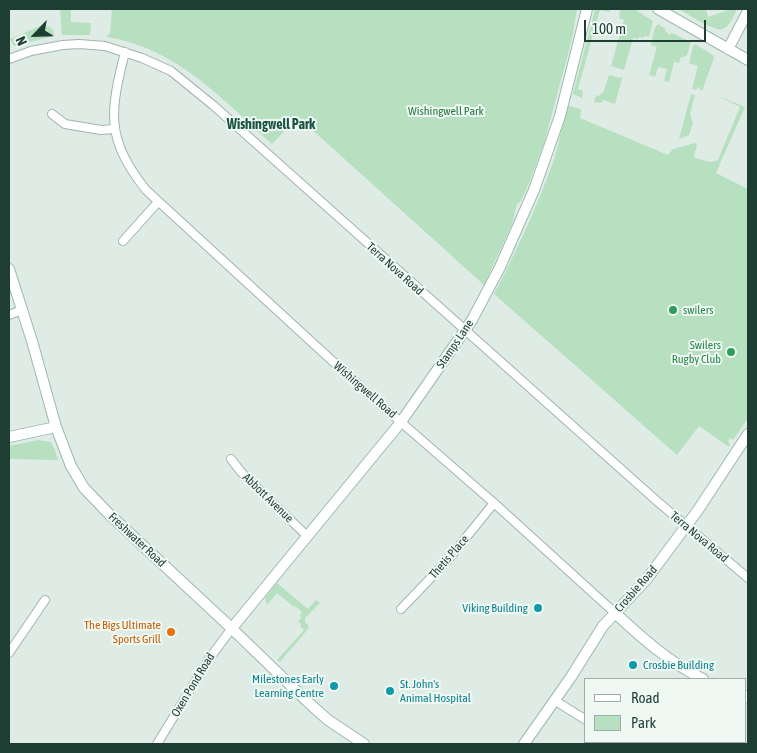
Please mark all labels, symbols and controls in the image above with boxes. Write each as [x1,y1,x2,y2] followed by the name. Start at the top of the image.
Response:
[10,10,60,60] north arrow
[587,10,710,42] scale bar
[592,20,626,37] text: 100 m
[12,34,30,48] text: N
[408,104,484,118] park label: Wishingwell Park
[227,117,315,133] district label: Wishingwell Park
[364,240,426,298] street label: Terra Nova Road
[683,303,713,317] place label: swilers
[667,304,679,316] marker: swilers
[433,317,477,371] street label: Stamps Lane
[672,338,721,366] place label: Swilers Rugby Club
[725,346,737,358] marker: Swilers Rugby Club
[331,359,399,421] street label: Wishingwell Road
[240,470,296,526] street label: Abbott Avenue
[667,508,731,566] street label: Terra Nova Road
[105,510,169,570] street label: Freshwater Road
[426,532,472,582] street label: Thetis Place
[612,563,660,615] street label: Crosbie Road
[462,601,528,615] place label: Viking Building
[532,602,544,614] marker: Viking Building
[84,618,161,646] place label: The Bigs Ultimate Sports Grill
[165,626,177,638] marker: The Bigs Ultimate Sports Grill
[168,650,218,720] street label: Oxen Pond Road
[643,658,714,672] place label: Crosbie Building
[627,659,639,671] marker: Crosbie Building
[252,672,324,700] place label: Milestones Early Learning Centre
[400,677,471,705] place label: St. John's Animal Hospital
[584,678,747,743] legend
[328,680,340,692] marker: Milestones Early Learning Centre
[384,685,396,697] marker: St. John's Animal Hospital
[631,689,660,706] text: Road
[631,714,656,731] text: Park

